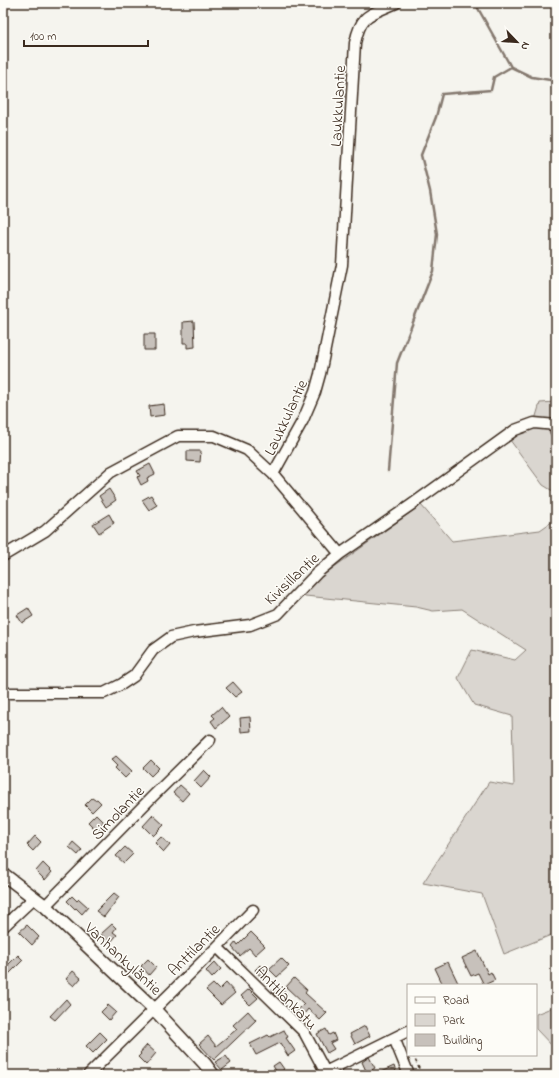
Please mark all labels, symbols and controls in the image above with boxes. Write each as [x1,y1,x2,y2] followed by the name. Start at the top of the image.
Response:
[24,22,148,48] scale bar
[497,22,537,62] north arrow
[30,28,57,46] text: 100 m
[516,39,534,53] text: N
[325,64,353,147] street label: Laukkulantie
[259,375,315,460] street label: Laukkulantie
[259,547,326,611] street label: Kivisillantie
[86,780,151,846] street label: Simolantie
[78,917,167,1002] street label: Vanhankyläntie
[163,918,227,982] street label: Anttilantie
[249,961,322,1036] street label: Anttilankatu
[407,984,537,1056] legend
[443,992,469,1010] text: Road
[443,1012,465,1030] text: Park
[442,1032,482,1051] text: Building

